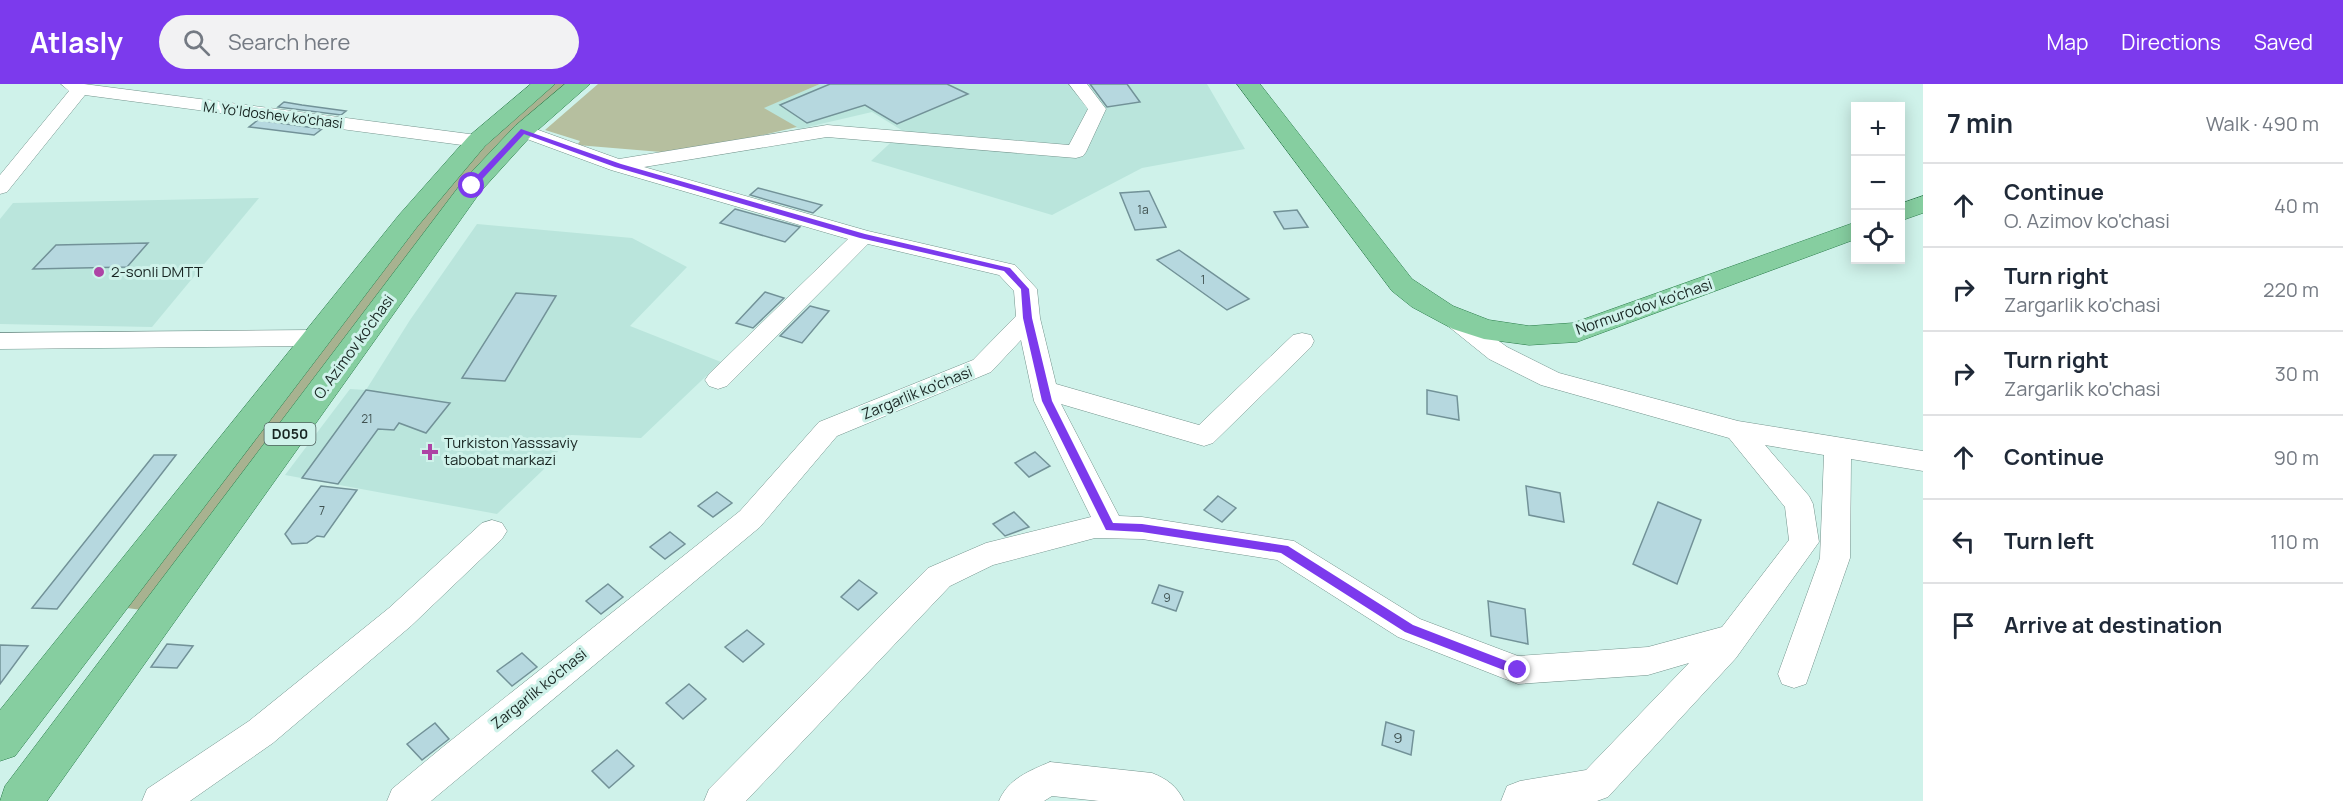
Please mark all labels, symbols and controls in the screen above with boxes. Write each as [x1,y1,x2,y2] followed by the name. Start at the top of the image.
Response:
[159,15,579,69] search box
[30,23,123,61] text: Atlasly
[180,26,213,59] icon: search
[228,27,350,57] text: Search here
[2047,28,2088,56] text: Map
[2121,28,2221,56] text: Directions
[2254,28,2313,56] text: Saved
[202,97,344,132] street label: M. Yo'ldoshev ko'chasi
[1851,102,1905,264] map controls
[1851,102,1905,156] button: +
[1947,105,2013,141] text: 7 min
[2206,110,2319,137] text: Walk · 490 m
[1851,156,1905,210] button: −
[458,172,484,198] route start
[2004,177,2104,207] text: Continue
[1947,189,1980,222] icon: ahead
[2274,192,2319,219] text: 40 m
[1137,201,1149,218] house number: 1a
[2004,207,2170,234] text: O. Azimov ko'chasi
[1851,210,1905,264] button: locate
[111,261,203,282] place label: 2-sonli DMTT
[2004,261,2109,291] text: Turn right
[92,265,106,279] marker: 2-sonli DMTT
[1201,271,1205,288] house number: 1
[1573,273,1715,340] street label: Normurodov ko'chasi
[1947,273,1980,306] icon: right
[2263,276,2319,303] text: 220 m
[309,290,399,403] street label: O. Azimov ko'chasi
[2004,291,2161,318] text: Zargarlik ko'chasi
[2004,345,2109,375] text: Turn right
[1947,357,1980,390] icon: right
[2275,360,2319,387] text: 30 m
[858,361,975,424] street label: Zargarlik ko'chasi
[2004,375,2161,402] text: Zargarlik ko'chasi
[361,410,373,427] house number: 21
[264,423,316,445] road number: D050
[444,432,578,470] place label: Turkiston Yasssaviy tabobat markazi
[1947,441,1980,474] icon: ahead
[2004,442,2104,472] text: Continue
[421,443,439,461] marker: Turkiston Yasssaviy tabobat markazi
[2273,444,2319,471] text: 90 m
[319,502,325,519] house number: 7
[1947,525,1980,558] icon: left
[2004,526,2094,556] text: Turn left
[2270,528,2319,555] text: 110 m
[1163,589,1171,606] house number: 9
[1947,609,1980,642] icon: arrive
[2004,610,2222,640] text: Arrive at destination
[486,643,591,734] street label: Zargarlik ko'chasi
[1504,656,1530,682] route end
[1393,727,1403,748] house number: 9

